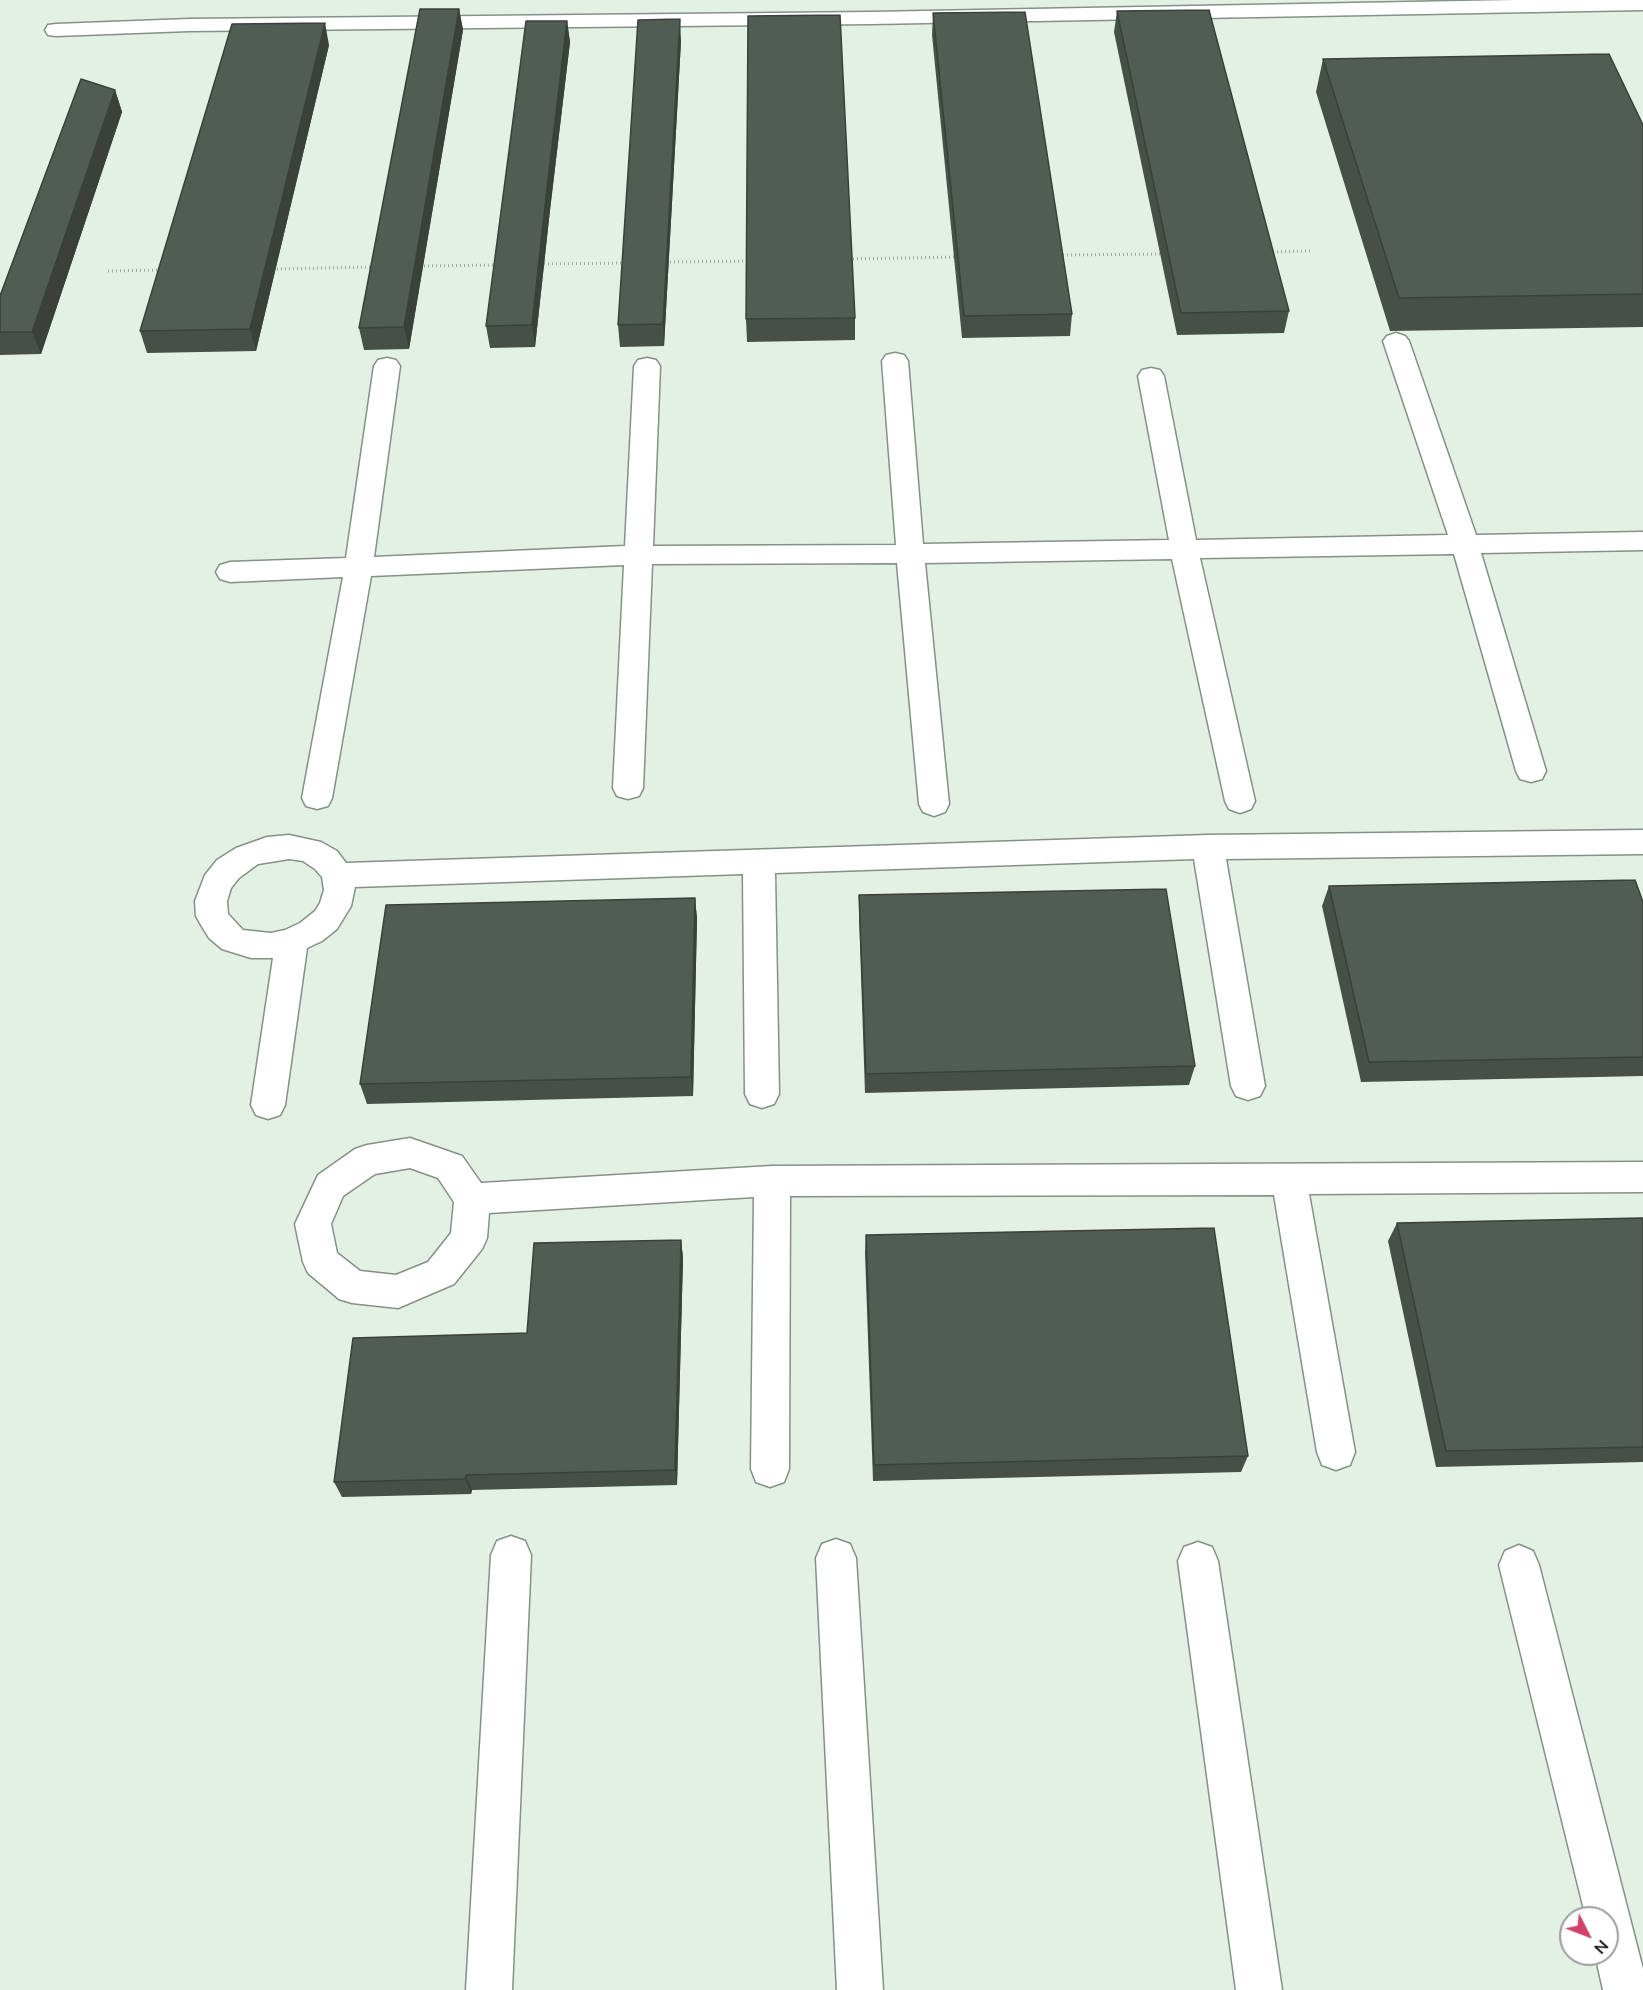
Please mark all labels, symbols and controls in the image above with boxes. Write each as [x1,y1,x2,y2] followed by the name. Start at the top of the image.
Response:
[1559,1906,1619,1966] north arrow
[1589,1935,1613,1959] text: N

